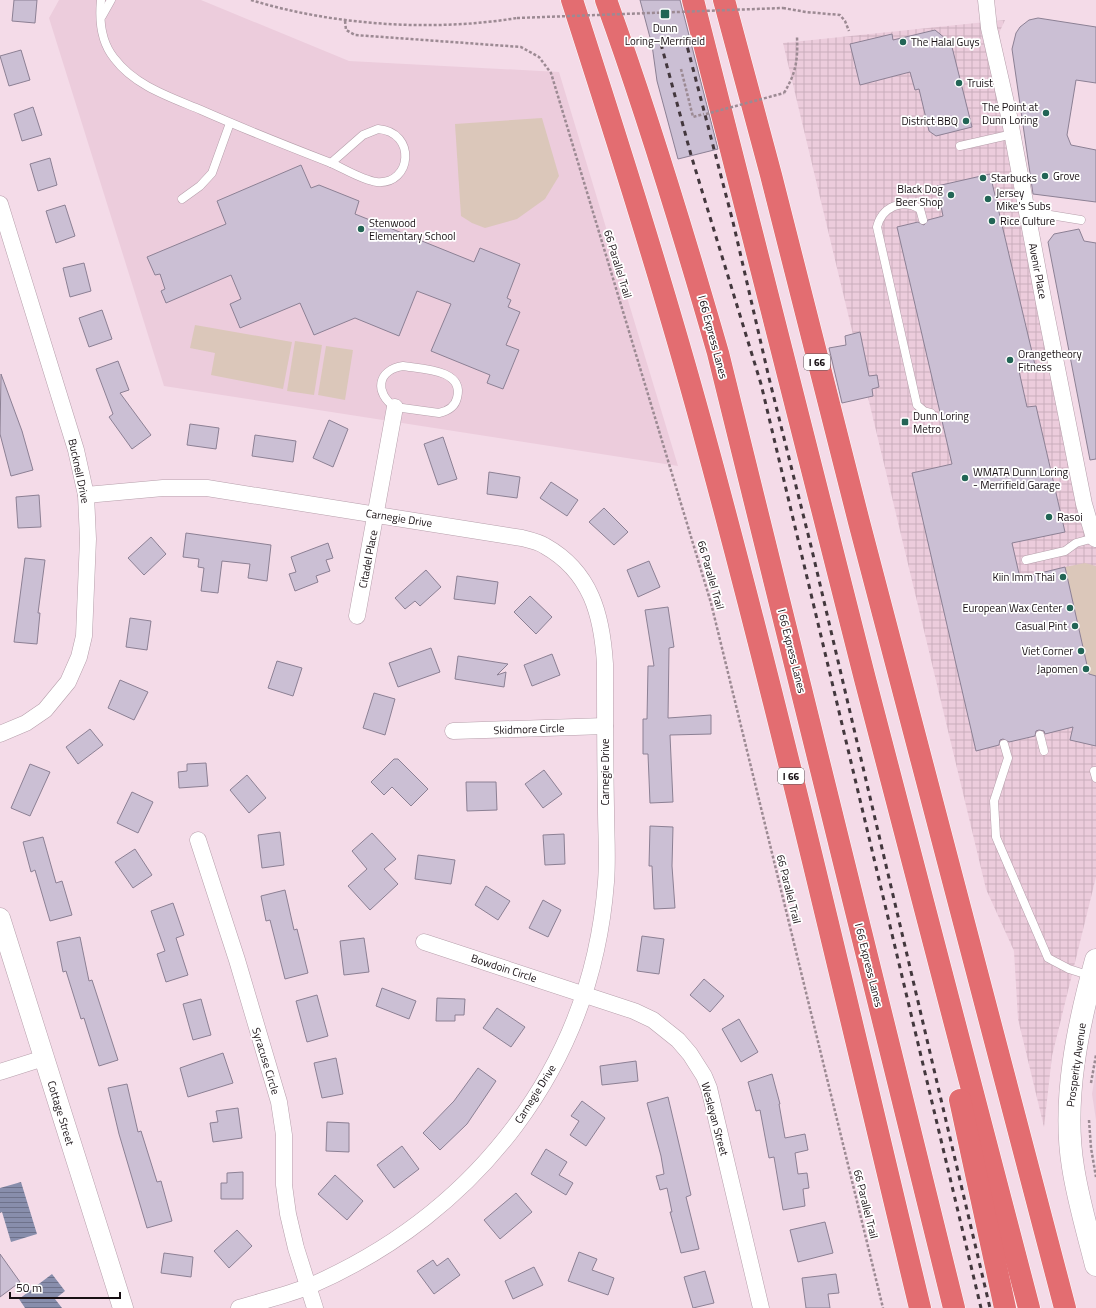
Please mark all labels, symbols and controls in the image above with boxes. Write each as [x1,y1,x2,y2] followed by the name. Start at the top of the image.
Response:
[659,8,671,20] marker: Dunn Loring–Merrifield
[625,20,705,49] place label: Dunn Loring–Merrifield
[911,34,980,50] place label: The Halal Guys
[898,37,908,47] marker: The Halal Guys
[967,75,993,91] place label: Truist
[954,78,964,88] marker: Truist
[982,99,1038,128] place label: The Point at Dunn Loring
[1041,108,1051,118] marker: The Point at Dunn Loring
[901,113,958,129] place label: District BBQ
[961,116,971,126] marker: District BBQ
[1053,168,1080,184] place label: Grove
[991,170,1037,186] place label: Starbucks
[1040,171,1050,181] marker: Grove
[978,173,988,183] marker: Starbucks
[895,181,943,210] place label: Black Dog Beer Shop
[996,185,1051,214] place label: Jersey Mike's Subs
[946,190,956,200] marker: Black Dog Beer Shop
[983,194,993,204] marker: Jersey Mike's Subs
[1000,213,1056,229] place label: Rice Culture
[369,215,456,244] place label: Stenwood Elementary School
[987,216,997,226] marker: Rice Culture
[356,224,366,234] marker: Stenwood Elementary School
[600,228,636,300] street label: 66 Parallel Trail
[1025,242,1051,301] street label: Avenir Place
[694,293,732,381] street label: I 66 Express Lanes
[1018,346,1083,375] place label: Orangetheory Fitness
[804,354,830,370] road number: I 66
[1005,355,1015,365] marker: Orangetheory Fitness
[913,408,969,437] place label: Dunn Loring Metro
[900,417,910,427] marker: Dunn Loring Metro
[64,437,94,505] street label: Bucknell Drive
[973,464,1069,493] place label: WMATA Dunn Loring - Merrifield Garage
[960,473,970,483] marker: WMATA Dunn Loring - Merrifield Garage
[365,505,434,531] street label: Carnegie Drive
[1057,509,1083,525] place label: Rasoi
[1044,512,1054,522] marker: Rasoi
[355,528,382,589] street label: Citadel Place
[694,539,728,611] street label: 66 Parallel Trail
[992,569,1055,585] place label: Kiin Imm Thai
[1058,572,1068,582] marker: Kiin Imm Thai
[962,600,1062,616] place label: European Wax Center
[1065,603,1075,613] marker: European Wax Center
[774,607,810,695] street label: I 66 Express Lanes
[1015,618,1067,634] place label: Casual Pint
[1070,621,1080,631] marker: Casual Pint
[1022,643,1073,659] place label: Viet Corner
[1076,646,1086,656] marker: Viet Corner
[1037,661,1078,677] place label: Japomen
[1081,664,1091,674] marker: Japomen
[493,720,565,738] street label: Skidmore Circle
[597,738,613,805] street label: Carnegie Drive
[778,768,804,784] road number: I 66
[773,853,805,925] street label: 66 Parallel Trail
[851,921,887,1009] street label: I 66 Express Lanes
[469,950,539,986] street label: Bowdoin Circle
[1062,1022,1090,1108] street label: Prosperity Avenue
[248,1026,284,1097] street label: Syracuse Circle
[511,1061,560,1127] street label: Carnegie Drive
[44,1079,78,1147] street label: Cottage Street
[697,1080,733,1158] street label: Wesleyan Street
[850,1168,882,1240] street label: 66 Parallel Trail
[10,1274,120,1300] scale bar
[16,1278,42,1297] text: 50 m

